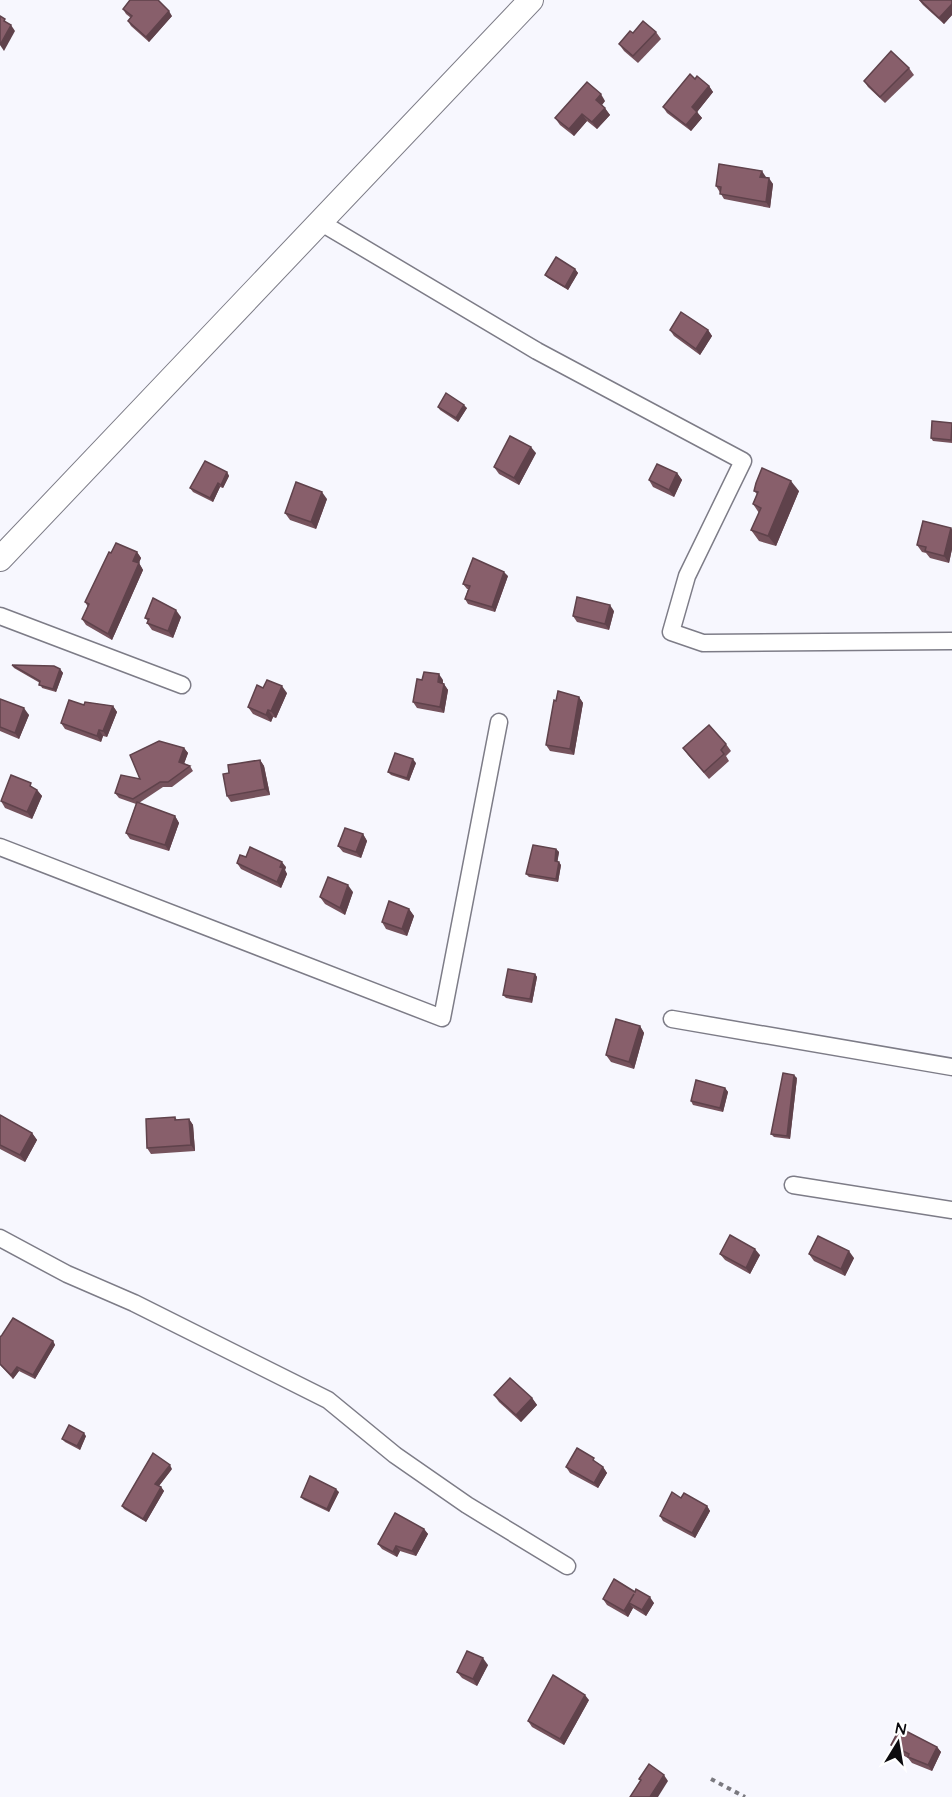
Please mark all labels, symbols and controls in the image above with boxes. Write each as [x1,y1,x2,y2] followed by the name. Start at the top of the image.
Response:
[868,1713,928,1773] north arrow
[893,1717,909,1739] text: N

